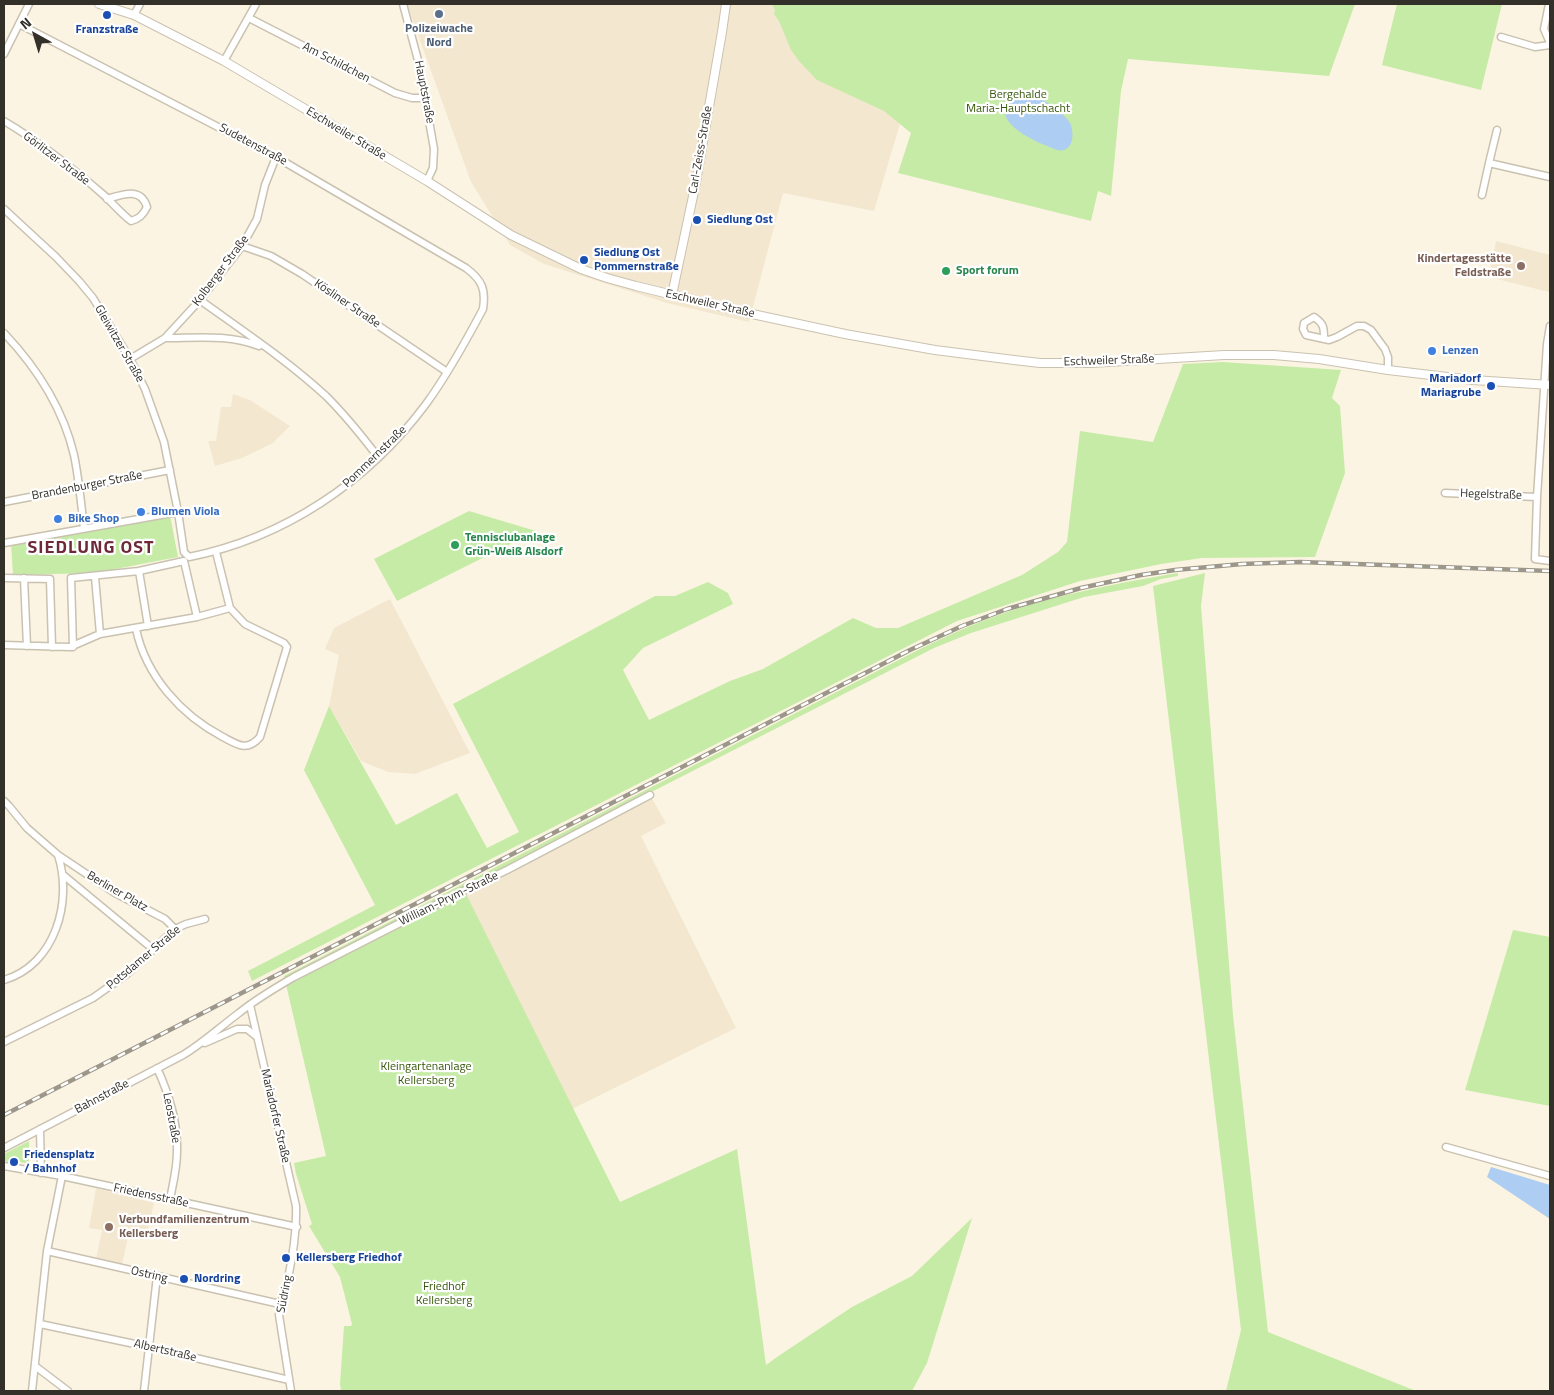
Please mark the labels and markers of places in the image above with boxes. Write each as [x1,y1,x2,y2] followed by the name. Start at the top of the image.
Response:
[433,8,445,20] marker: Polizeiwache Nord
[101,9,113,21] marker: Franzstraße
[405,22,473,50] place label: Polizeiwache Nord
[76,23,138,37] place label: Franzstraße
[707,213,773,227] place label: Siedlung Ost
[691,214,703,226] marker: Siedlung Ost
[594,246,679,274] place label: Siedlung Ost Pommernstraße
[1417,252,1511,280] place label: Kindertagesstätte Feldstraße
[578,254,590,266] marker: Siedlung Ost Pommernstraße
[1515,260,1527,272] marker: Kindertagesstätte Feldstraße
[956,264,1019,278] place label: Sport forum
[940,265,952,277] marker: Sport forum
[1442,344,1479,358] place label: Lenzen
[1426,345,1438,357] marker: Lenzen
[1421,372,1481,400] place label: Mariadorf Mariagrube
[1485,380,1497,392] marker: Mariadorf Mariagrube
[151,505,220,519] place label: Blumen Viola
[135,506,147,518] marker: Blumen Viola
[68,512,119,526] place label: Bike Shop
[52,513,64,525] marker: Bike Shop
[465,531,563,559] place label: Tennisclubanlage Grün-Weiß Alsdorf
[449,539,461,551] marker: Tennisclubanlage Grün-Weiß Alsdorf
[24,1148,95,1176] place label: Friedensplatz / Bahnhof
[8,1156,20,1168] marker: Friedensplatz / Bahnhof
[119,1213,249,1241] place label: Verbundfamilienzentrum Kellersberg
[103,1221,115,1233] marker: Verbundfamilienzentrum Kellersberg
[296,1251,402,1265] place label: Kellersberg Friedhof
[280,1252,292,1264] marker: Kellersberg Friedhof
[194,1272,240,1286] place label: Nordring
[178,1273,190,1285] marker: Nordring

